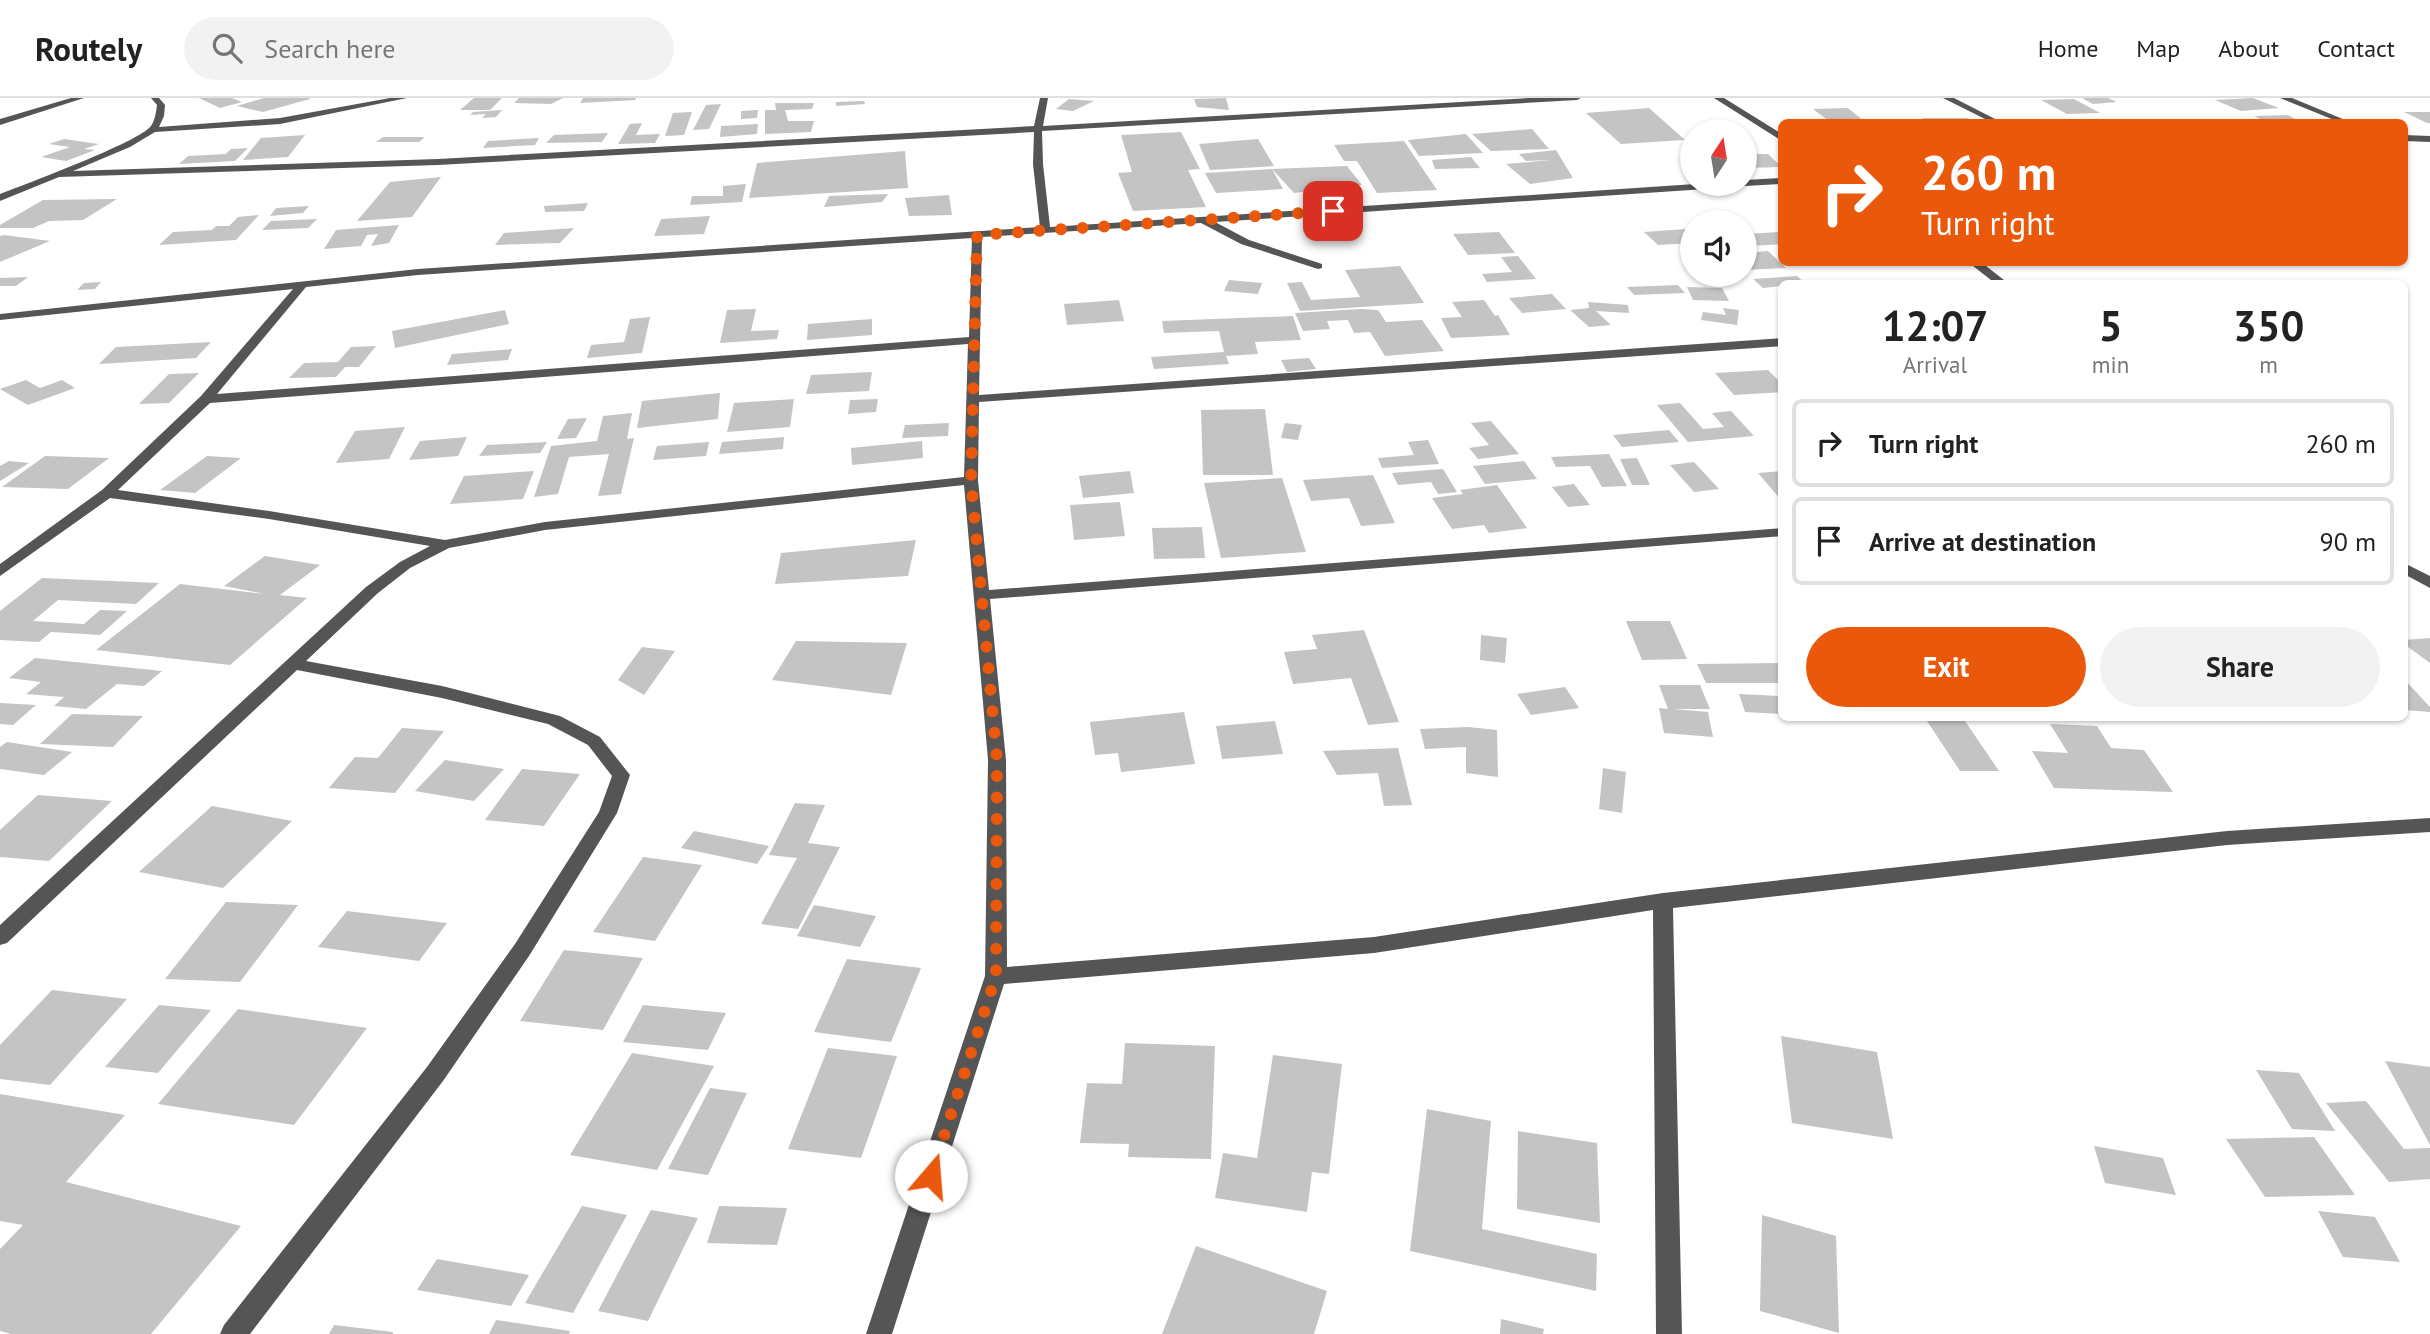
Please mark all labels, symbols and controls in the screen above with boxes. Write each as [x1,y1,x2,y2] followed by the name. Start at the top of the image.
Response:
[184,17,674,80] search box
[35,27,142,70] text: Routely
[208,29,246,67] icon: search
[264,32,395,65] text: Search here
[2038,33,2098,64] text: Home
[2136,33,2180,64] text: Map
[2218,33,2279,64] text: About
[2317,33,2395,64] text: Contact
[1680,119,1757,196] north arrow
[1680,119,1757,287] map controls
[1921,140,2056,204] text: 260 m
[1806,147,1897,238] icon: right
[1303,181,1363,241] pin
[1314,192,1352,230] icon: arrive
[1921,202,2055,244] text: Turn right
[1680,210,1757,287] button: sound
[1882,298,1988,353] text: 12:07
[2099,298,2122,353] text: 5
[2233,298,2304,353] text: 350
[1903,350,1967,379] text: Arrival
[2092,350,2129,379] text: min
[2259,350,2278,379] text: m
[1810,424,1848,462] icon: right
[1869,427,1978,460] text: Turn right
[2305,427,2376,460] text: 260 m
[1810,522,1848,560] icon: arrive
[1869,525,2096,558] text: Arrive at destination
[2320,525,2376,558] text: 90 m
[1806,627,2086,707] button: Exit
[2100,627,2380,707] button: Share
[894,1139,968,1213] position arrow

